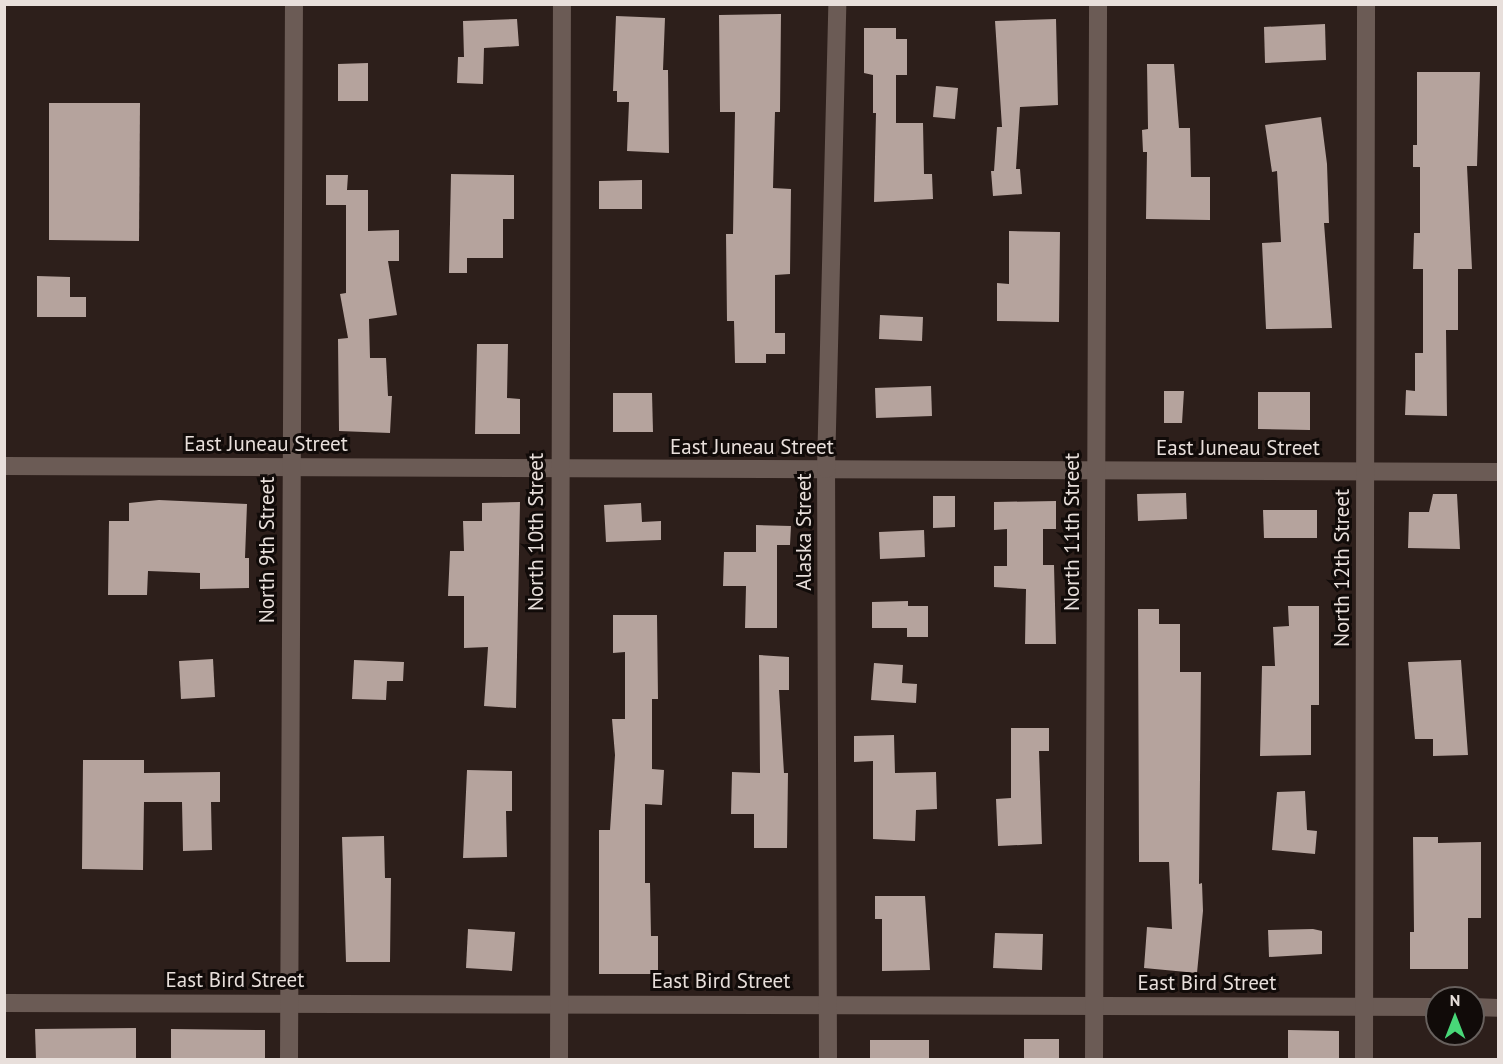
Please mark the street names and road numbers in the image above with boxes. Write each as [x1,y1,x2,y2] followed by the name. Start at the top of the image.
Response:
[184,431,348,457] street label: East Juneau Street
[670,434,834,460] street label: East Juneau Street
[1156,435,1320,461] street label: East Juneau Street
[523,453,549,611] street label: North 10th Street
[1059,453,1085,611] street label: North 11th Street
[791,473,817,591] street label: Alaska Street
[254,477,280,623] street label: North 9th Street
[1329,489,1355,647] street label: North 12th Street
[166,967,304,993] street label: East Bird Street
[652,968,790,994] street label: East Bird Street
[1138,970,1276,996] street label: East Bird Street

